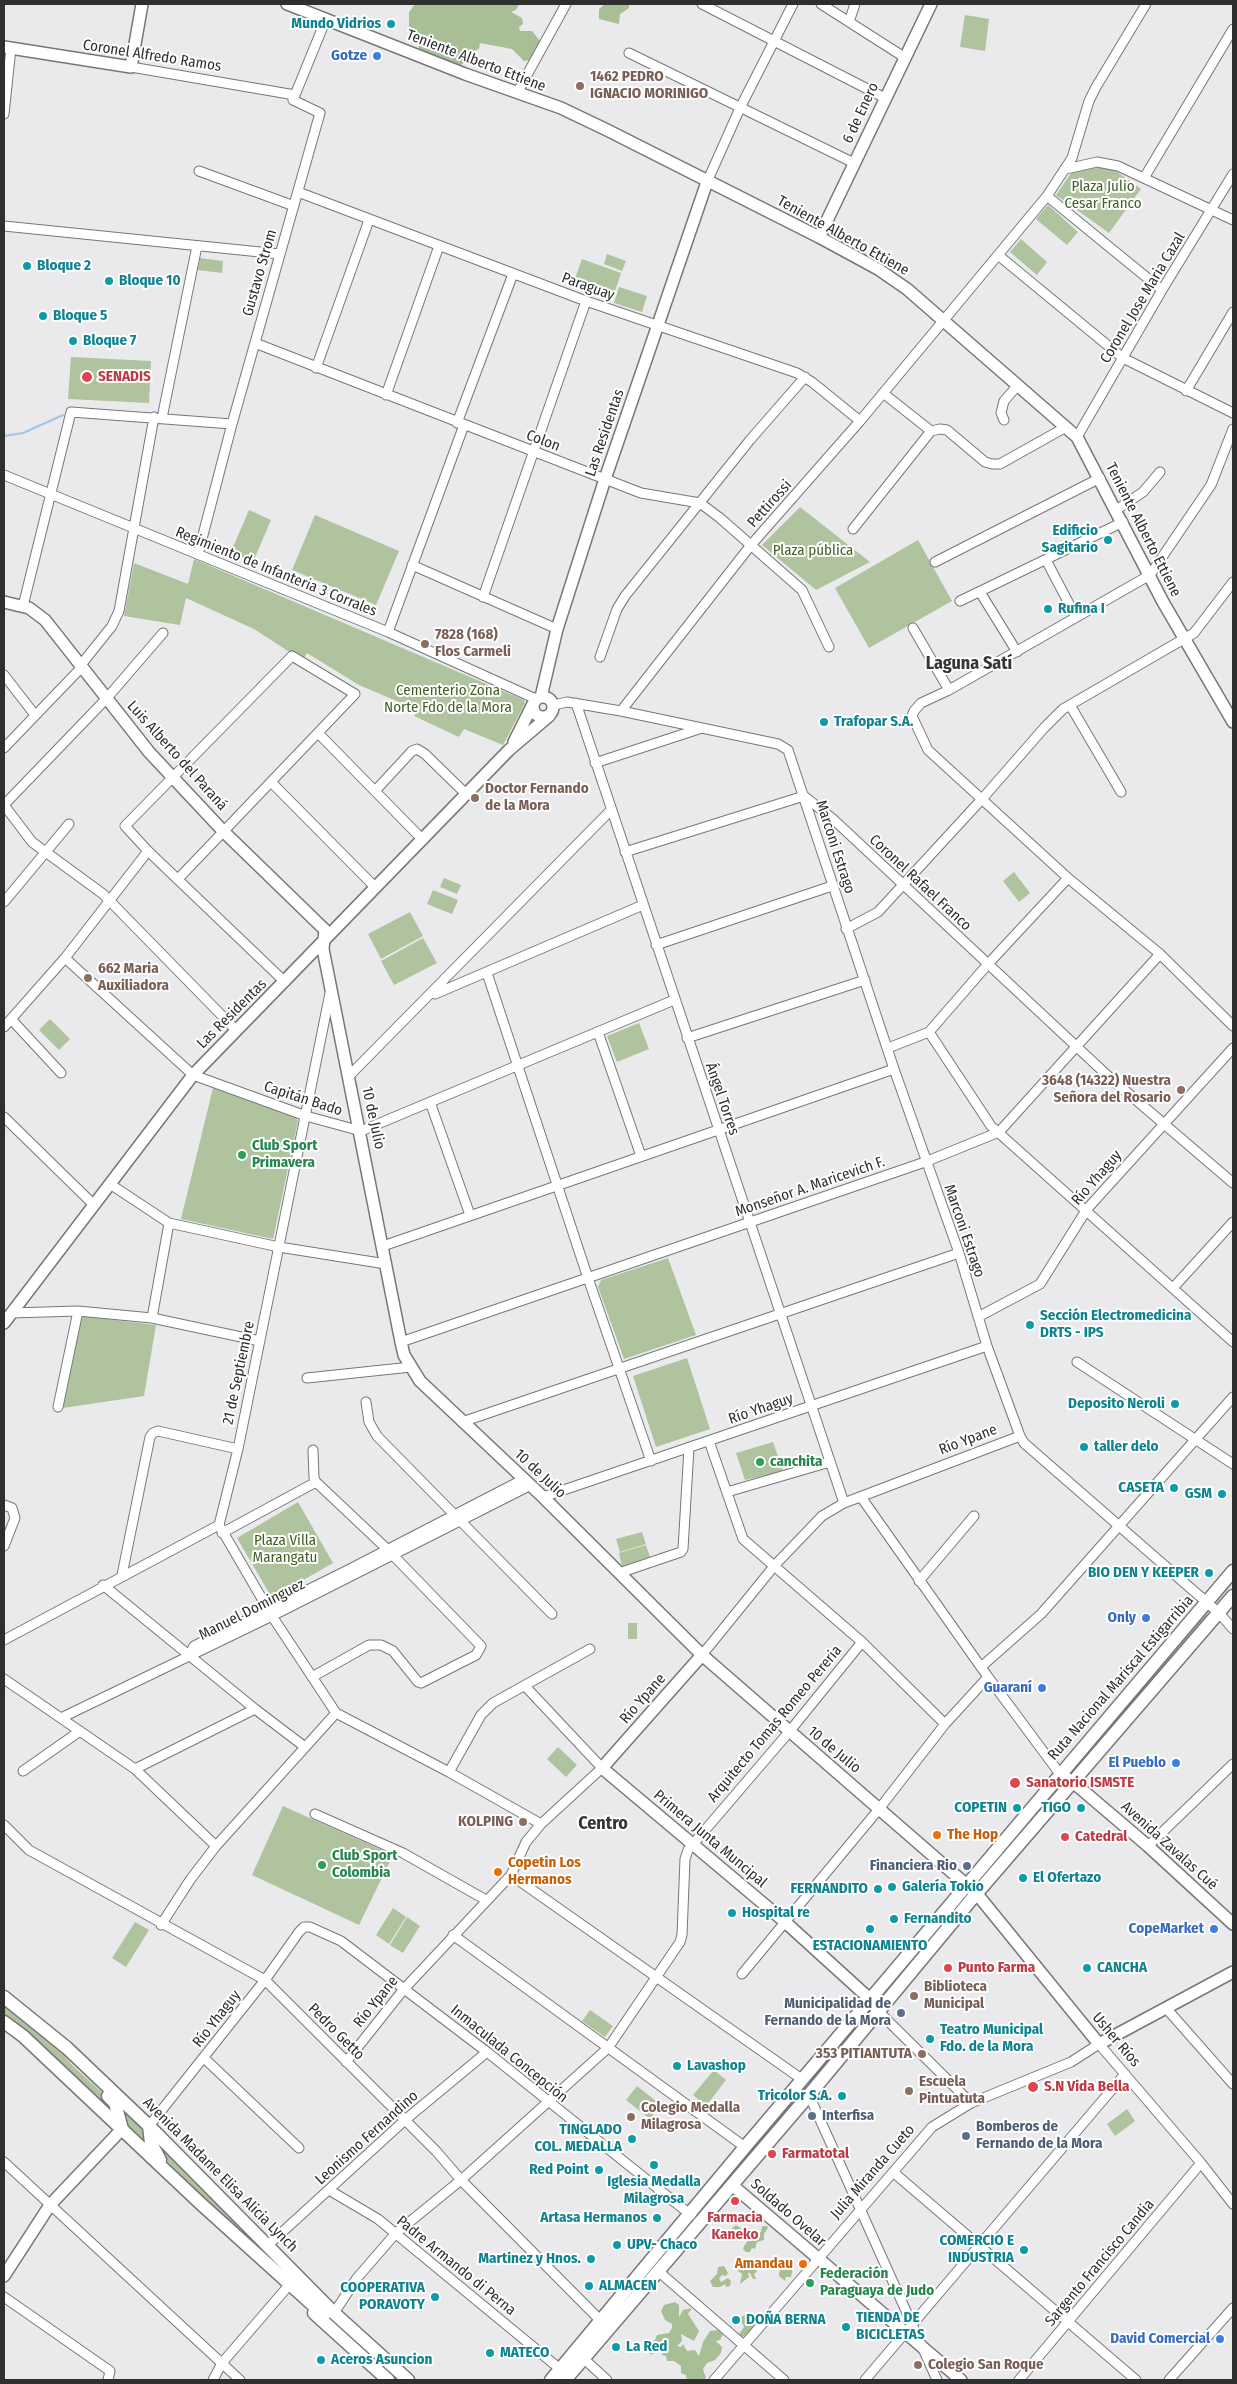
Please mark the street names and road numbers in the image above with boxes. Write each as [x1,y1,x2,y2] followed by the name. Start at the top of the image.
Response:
[404,26,548,96] street label: Teniente Alberto Ettiene
[81,36,223,76] street label: Coronel Alfredo Ramos
[839,80,883,146] street label: 6 de Enero
[774,192,912,280] street label: Teniente Alberto Ettiene
[239,228,281,318] street label: Gustavo Strom
[1097,229,1189,367] street label: Coronel Jose Maria Cazal
[559,269,617,305] street label: Paraguay
[582,387,628,479] street label: Las Residentas
[523,426,563,456] street label: Colon
[1101,460,1185,600] street label: Teniente Alberto Ettiene
[744,477,796,531] street label: Pettirossi
[173,523,379,621] street label: Regimiento de Infanteria 3 Corrales
[123,697,231,815] street label: Luis Alberto del Paraná
[811,798,859,896] street label: Marconi Estrago
[865,831,975,935] street label: Coronel Rafael Franco
[193,975,271,1053] street label: Las Residentas
[701,1060,743,1138] street label: Ángel Torres
[261,1078,345,1120] street label: Capitán Bado
[358,1085,388,1151] street label: 10 de Julio
[1068,1147,1126,1209] street label: Río Yhaguy
[733,1153,887,1221] street label: Monseñor A. Maricevich F.
[940,1182,988,1280] street label: Marconi Estrago
[219,1320,259,1426] street label: 21 de Septiembre
[726,1390,796,1428] street label: Río Yhaguy
[936,1421,1000,1459] street label: Río Ypane
[511,1446,569,1502] street label: 10 de Julio
[196,1576,308,1644] street label: Manuel Dominguez
[1044,1592,1198,1764] street label: Ruta Nacional Mariscal Estigarribia
[704,1642,846,1806] street label: Arquitecto Tomas Romeo Pereria
[616,1670,670,1728] street label: Río Ypane
[804,1723,864,1777] street label: 10 de Julio
[650,1786,770,1892] street label: Primera Junta Muncipal
[1117,1798,1221,1894] street label: Avenida Zavalas Cué
[350,1973,402,2031] street label: Río Ypane
[189,1987,245,2051] street label: Río Yhaguy
[304,2000,368,2064] street label: Pedro Getto
[447,2001,571,2107] street label: Inmaculada Concepción
[1088,2009,1144,2071] street label: Usher Ríos
[312,2087,422,2189] street label: Leonismo Fernandino
[139,2094,301,2256] street label: Avenida Madame Elisa Alicia Lynch
[827,2121,919,2223] street label: Julia Miranda Cueto
[747,2175,829,2251] street label: Soldado Ovelar
[1042,2196,1158,2330] street label: Sargento Francisco Candia
[393,2212,519,2320] street label: Padre Armando di Perna

